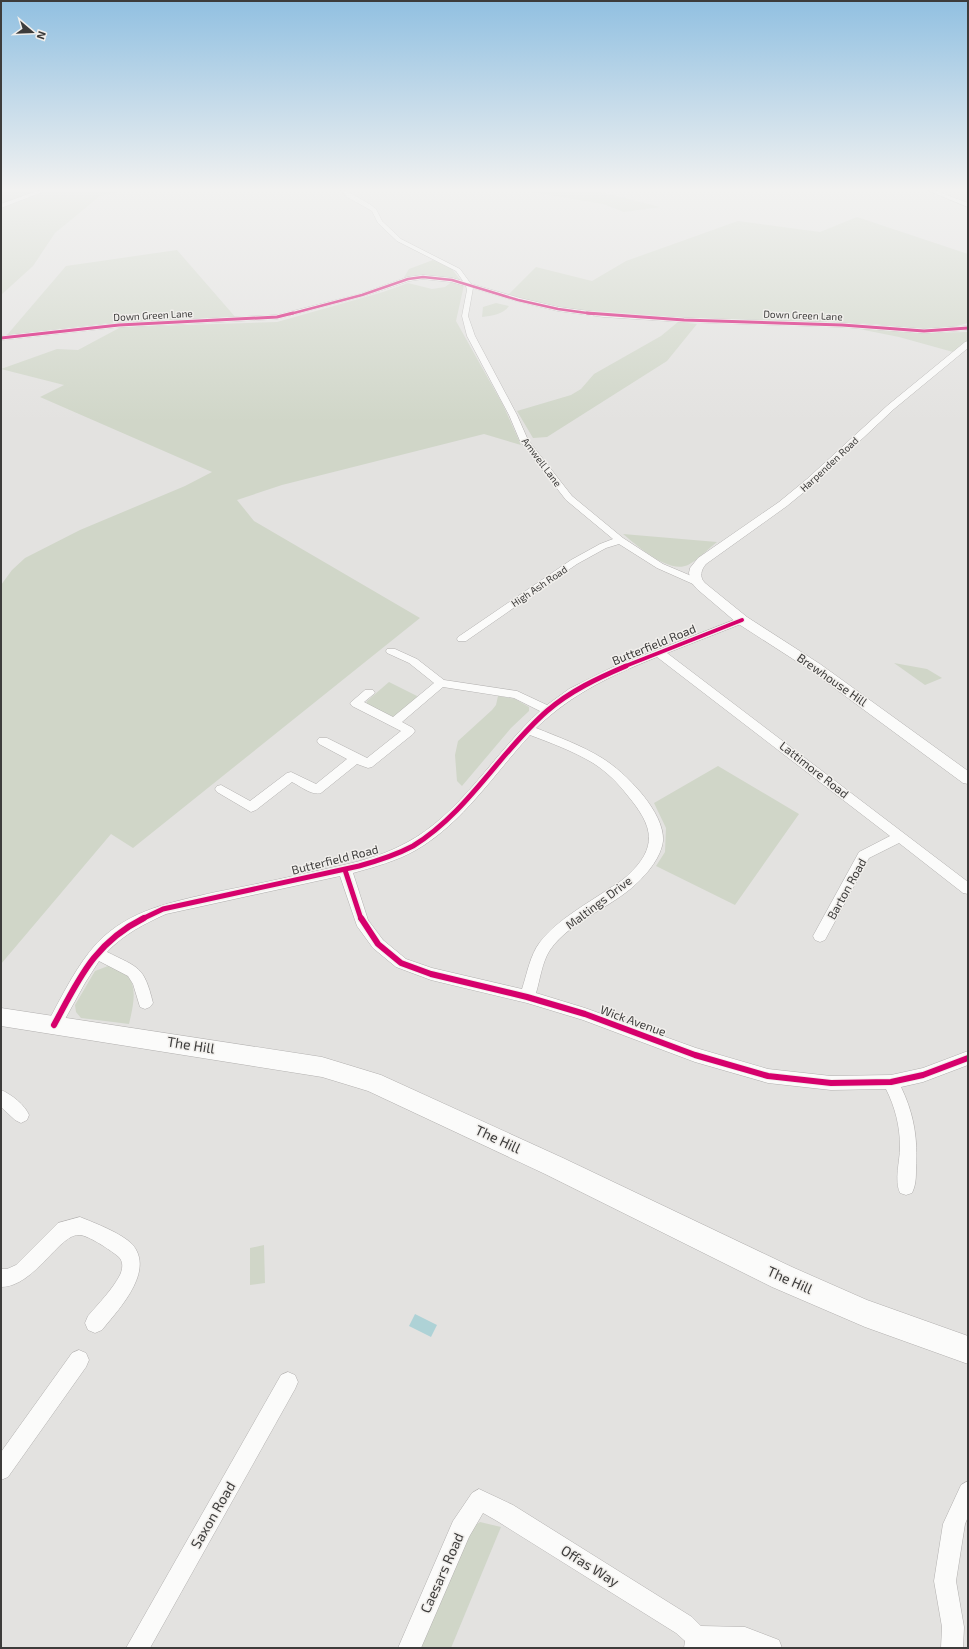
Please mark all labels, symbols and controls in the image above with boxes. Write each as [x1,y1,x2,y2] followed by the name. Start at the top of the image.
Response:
[12,12,52,52] north arrow
[34,30,49,41] text: N
[113,307,193,323] street label: Down Green Lane
[763,308,843,322] street label: Down Green Lane
[797,434,861,494] street label: Harpenden Road
[520,435,564,489] street label: Amwell Lane
[509,563,569,609] street label: High Ash Road
[610,621,698,667] street label: Butterfield Road
[795,650,871,709] street label: Brewhouse Hill
[777,738,852,800] street label: Lattimore Road
[290,841,380,877] street label: Butterfield Road
[824,856,869,921] street label: Barton Road
[563,873,634,932] street label: Maltings Drive
[599,1002,668,1038] street label: Wick Avenue
[166,1032,217,1057] street label: The Hill
[473,1121,524,1157] street label: The Hill
[765,1262,816,1297] street label: The Hill
[187,1478,238,1551] street label: Saxon Road
[416,1530,467,1616] street label: Caesars Road
[558,1541,623,1590] street label: Offas Way

